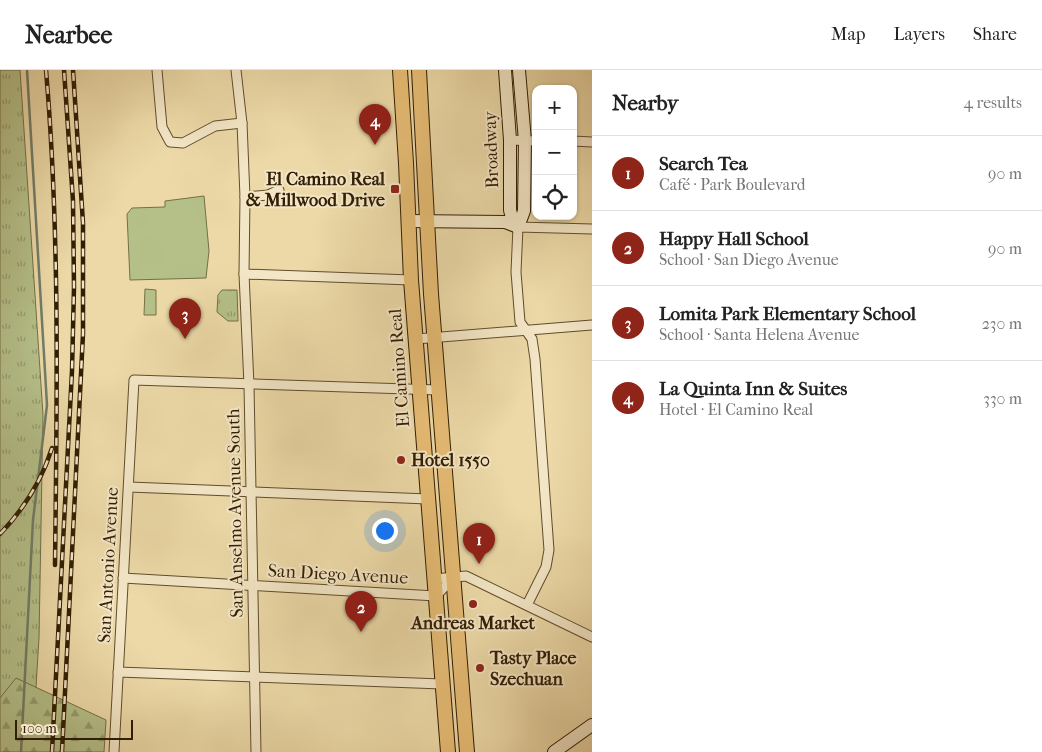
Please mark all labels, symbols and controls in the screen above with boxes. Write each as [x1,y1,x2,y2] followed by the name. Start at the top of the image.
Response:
[25,21,112,49] text: Nearbee
[831,24,865,45] text: Map
[893,24,945,45] text: Layers
[973,24,1017,45] text: Share
[532,85,577,220] map controls
[532,85,577,130] button: +
[612,91,678,115] text: Nearby
[964,93,1022,112] text: 4 results
[359,104,391,145] pin: 4
[480,110,503,189] street label: Broadway
[532,130,577,175] button: −
[659,153,747,175] text: Search Tea
[625,164,631,183] text: 1
[988,164,1022,183] text: 90 m
[246,169,386,211] place label: El Camino Real & Millwood Drive
[532,175,577,220] button: locate
[659,175,806,194] text: Café · Park Boulevard
[389,183,401,195] marker: El Camino Real & Millwood Drive
[659,228,809,250] text: Happy Hall School
[624,239,632,258] text: 2
[988,239,1022,258] text: 90 m
[659,250,839,269] text: School · San Diego Avenue
[169,298,201,339] pin: 3
[659,303,916,325] text: Lomita Park Elementary School
[385,308,414,428] street label: El Camino Real
[625,314,631,333] text: 3
[982,314,1022,333] text: 230 m
[659,325,859,344] text: School · Santa Helena Avenue
[659,378,847,400] text: La Quinta Inn & Suites
[623,389,633,408] text: 4
[983,389,1022,408] text: 330 m
[659,400,813,419] text: Hotel · El Camino Real
[223,408,248,618] street label: San Anselmo Avenue South
[411,450,490,471] place label: Hotel 1550
[395,454,407,466] marker: Hotel 1550
[94,486,123,644] street label: San Antonio Avenue
[372,518,398,544] your location
[463,523,495,564] pin: 1
[267,560,409,589] street label: San Diego Avenue
[345,591,377,632] pin: 2
[467,598,479,610] marker: Andreas Market
[410,613,535,634] place label: Andreas Market
[489,648,577,690] place label: Tasty Place Szechuan
[474,662,486,674] marker: Tasty Place Szechuan
[15,717,132,740] scale bar
[22,720,57,737] text: 100 m

